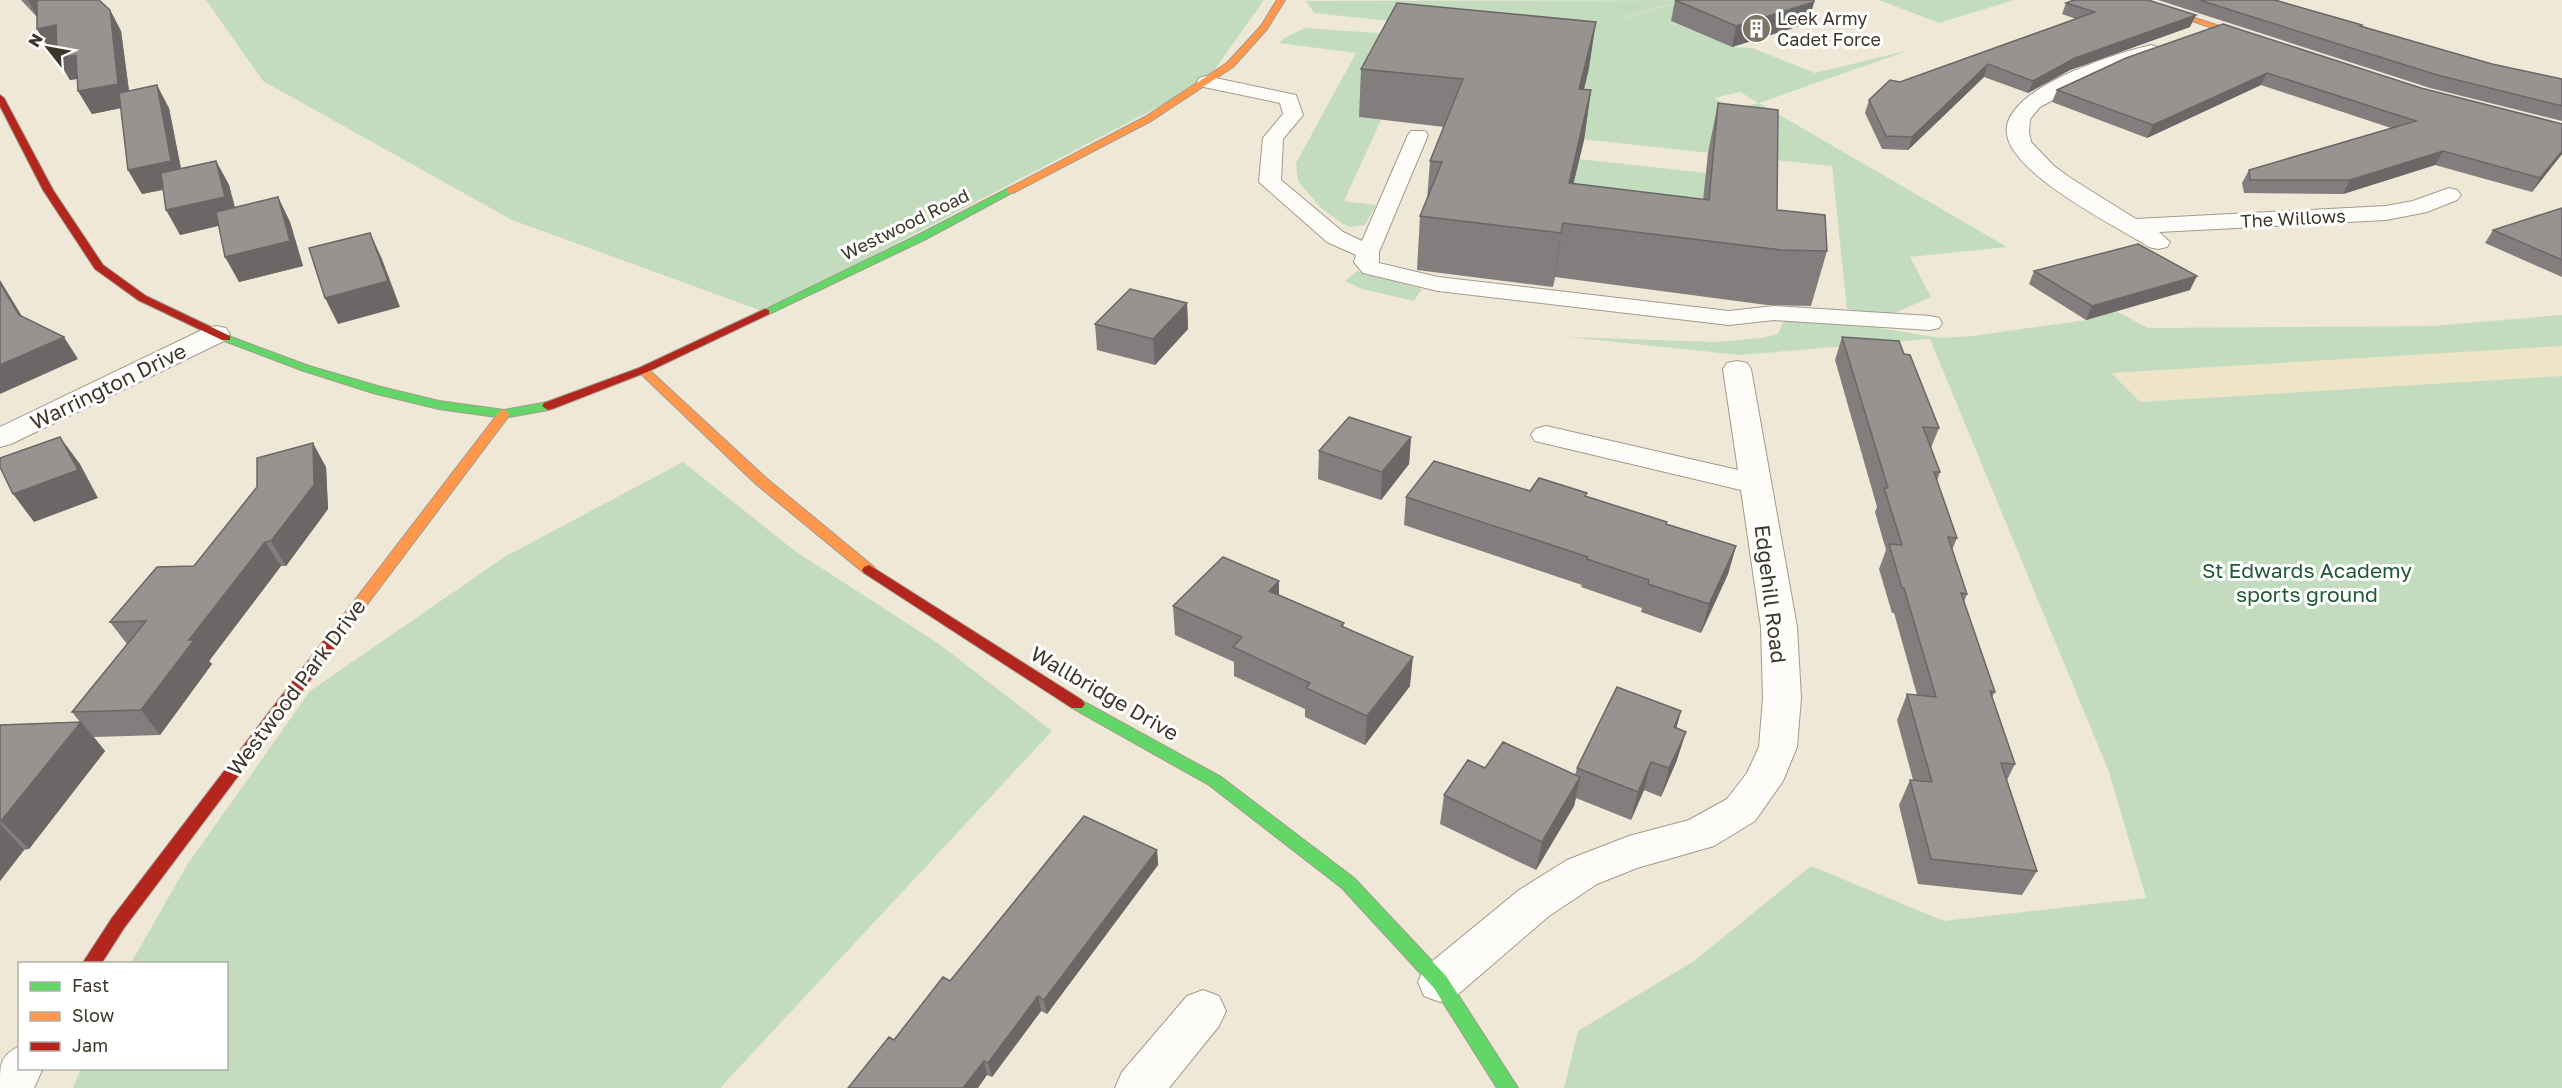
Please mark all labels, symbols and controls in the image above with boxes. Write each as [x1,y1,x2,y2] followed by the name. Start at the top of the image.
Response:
[1777,7,1881,50] place label: Leek Army Cadet Force
[1740,12,1772,44] building icon: Leek Army Cadet Force
[18,18,78,78] north arrow
[23,30,47,51] text: N
[837,184,973,264] street label: Westwood Road
[2240,204,2346,232] street label: The Willows
[26,337,190,435] street label: Warrington Drive
[1750,523,1792,665] street label: Edgehill Road
[2202,557,2412,607] park label: St Edwards Academy sports ground
[221,594,371,780] street label: Westwood Park Drive
[1026,640,1184,746] street label: Wallbridge Drive
[18,962,228,1070] legend
[72,974,109,996] text: Fast
[72,1004,115,1026] text: Slow
[72,1034,108,1056] text: Jam

